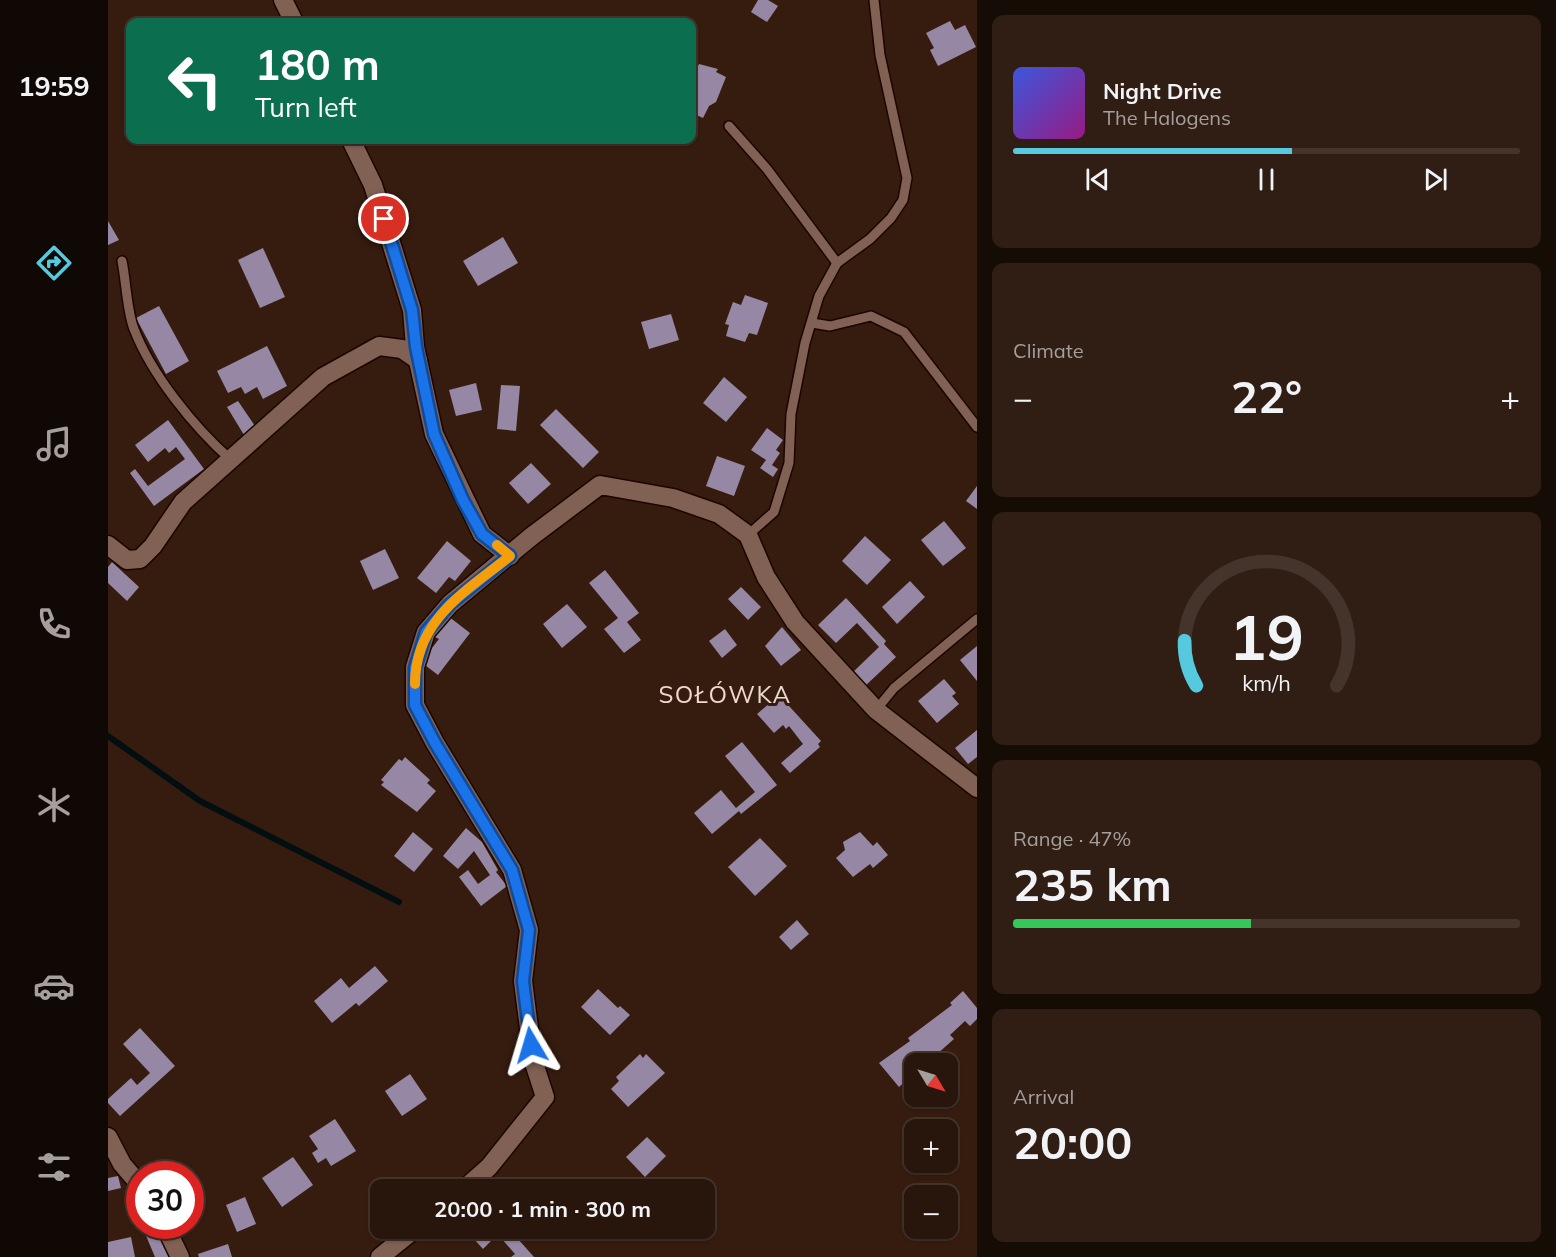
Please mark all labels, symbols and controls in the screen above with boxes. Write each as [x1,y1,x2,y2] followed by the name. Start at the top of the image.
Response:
[255,38,380,91] text: 180 m
[156,42,234,120] icon: left
[18,69,90,103] text: 19:59
[1103,77,1222,105] text: Night Drive
[255,90,357,124] text: Turn left
[1103,105,1231,130] text: The Halogens
[1081,163,1114,196] icon: previous
[1250,163,1283,196] icon: pause
[1419,163,1452,196] icon: next
[358,193,409,244] pin
[367,202,400,235] icon: arrive
[33,242,75,284] icon: directions
[1013,338,1084,363] text: Climate
[1231,368,1302,424] text: 22°
[1013,377,1033,418] text: −
[1500,377,1520,418] text: +
[33,423,75,465] icon: music
[1229,597,1304,676] text: 19
[33,603,75,645] icon: phone
[1242,669,1291,696] text: km/h
[658,679,792,709] district label: SOŁÓWKA
[33,784,75,826] icon: climate
[1013,826,1131,851] text: Range · 47%
[1013,856,1172,912] text: 235 km
[33,965,75,1007] icon: car
[499,1013,563,1077] position arrow
[904,1053,958,1107] north arrow
[904,1053,958,1239] map controls
[1013,1084,1074,1109] text: Arrival
[1013,1114,1132,1170] text: 20:00
[904,1119,958,1173] button: +
[33,1146,75,1188] icon: filters
[126,1161,204,1239] speed limit sign: 30
[904,1185,958,1239] button: −
[434,1195,651,1223] text: 20:00 · 1 min · 300 m

